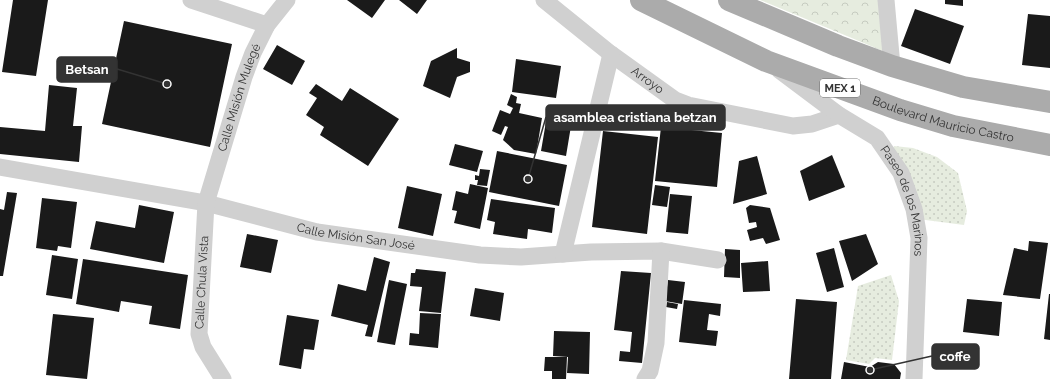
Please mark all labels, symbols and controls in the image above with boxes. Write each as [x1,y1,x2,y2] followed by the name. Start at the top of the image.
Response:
[215,41,264,153] street label: Calle Misión Mulegé
[57,57,117,82] callout: Betsan
[65,62,109,77] text: Betsan
[629,64,666,97] street label: Arroyo
[820,79,860,97] road number: MEX 1
[871,94,1015,145] street label: Boulevard Mauricio Castro
[546,105,725,130] callout: asamblea cristiana betzan
[553,110,717,125] text: asamblea cristiana betzan
[877,143,926,257] street label: Paseo de los Marinos
[295,220,416,253] street label: Calle Misión San José
[192,235,211,329] street label: Calle Chula Vista
[932,344,979,369] callout: coffe
[939,349,971,364] text: coffe

